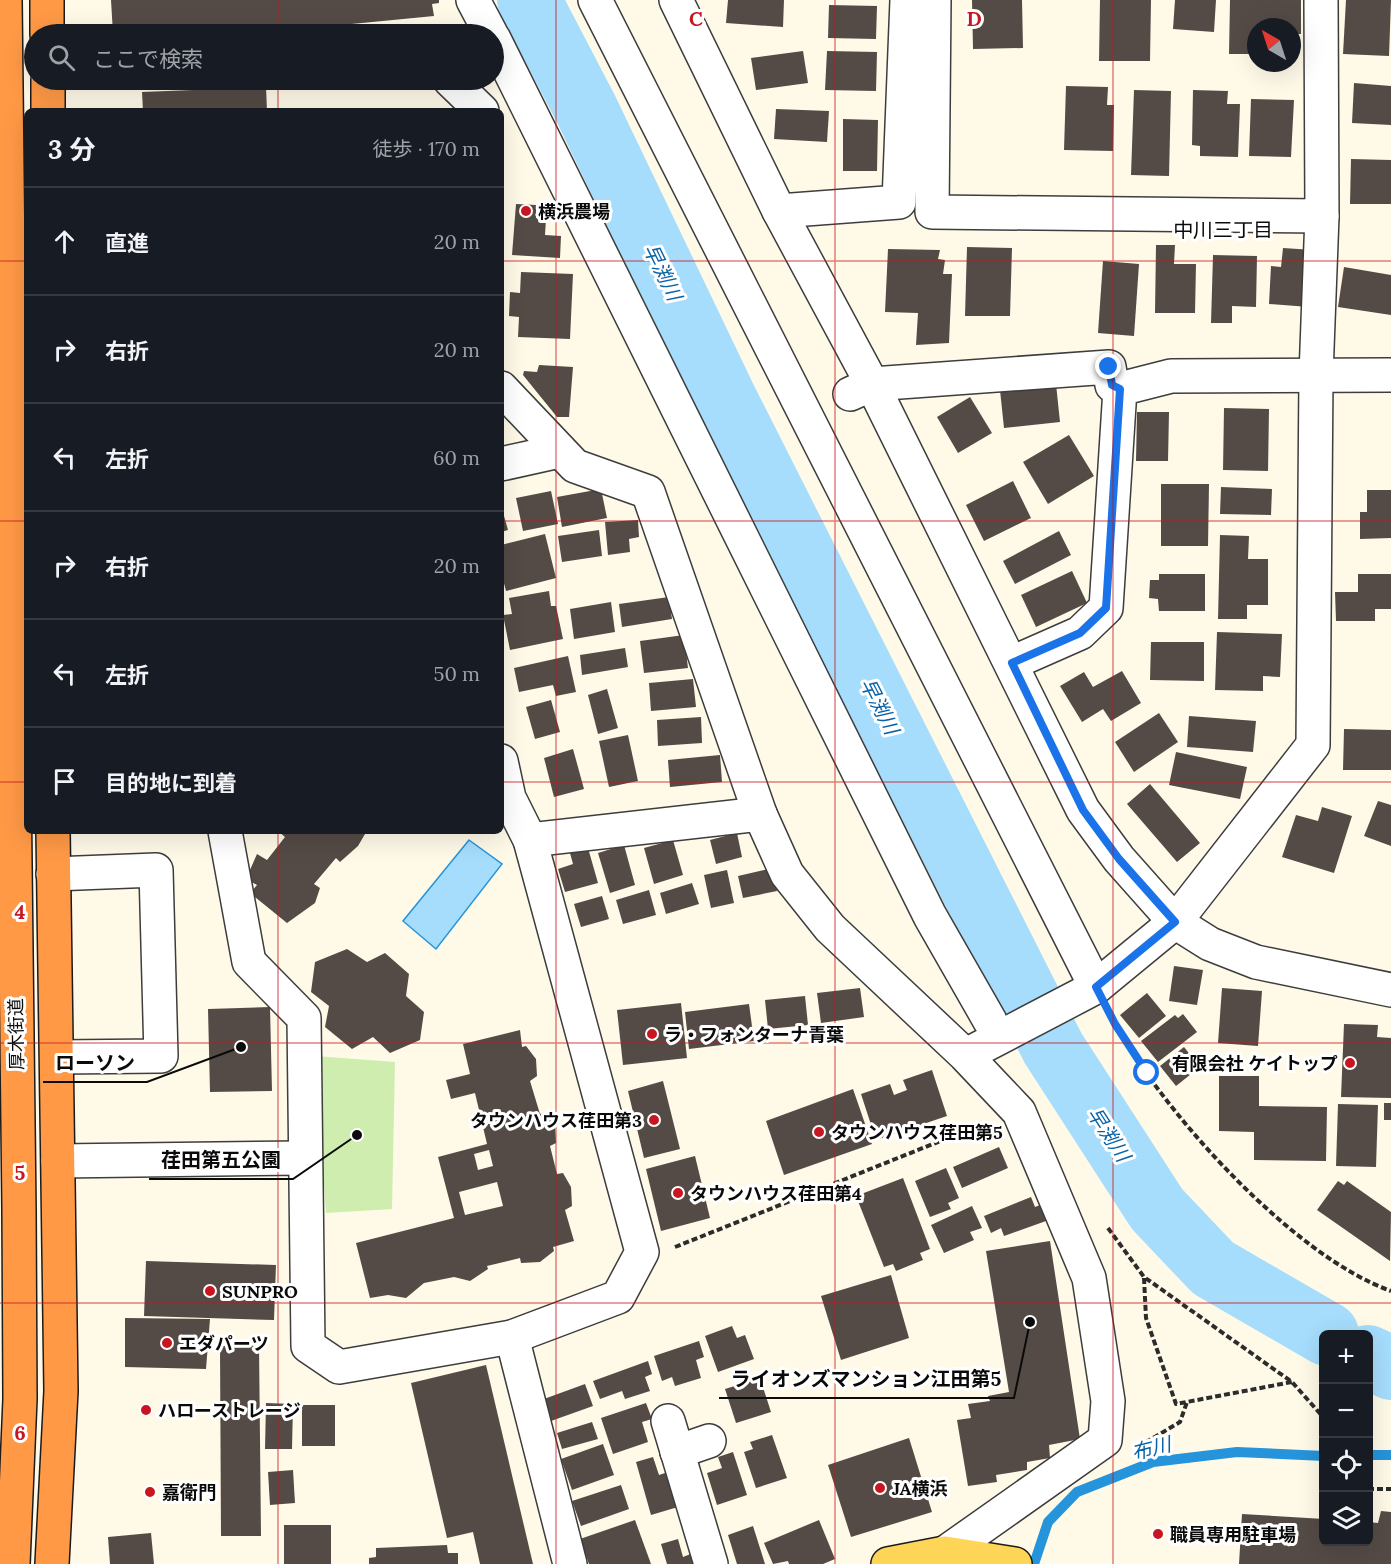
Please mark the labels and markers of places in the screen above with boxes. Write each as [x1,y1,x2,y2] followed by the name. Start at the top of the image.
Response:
[538,200,610,223] place label: 横浜農場
[519,204,533,218] marker: 横浜農場
[664,1023,844,1046] place label: ラ・フォンターナ青葉
[645,1027,659,1041] marker: ラ・フォンターナ青葉
[43,1044,147,1082] callout: ローソン
[1172,1052,1338,1075] place label: 有限会社 ケイトップ
[1343,1056,1357,1070] marker: 有限会社 ケイトップ
[470,1109,642,1132] place label: タウンハウス荏田第3
[647,1113,661,1127] marker: タウンハウス荏田第3
[831,1121,1003,1144] place label: タウンハウス荏田第5
[812,1125,826,1139] marker: タウンハウス荏田第5
[149,1141,293,1179] callout: 荏田第五公園
[690,1182,862,1205] place label: タウンハウス荏田第4
[671,1186,685,1200] marker: タウンハウス荏田第4
[222,1280,298,1303] place label: SUNPRO
[203,1284,217,1298] marker: SUNPRO
[179,1332,269,1355] place label: エダパーツ
[160,1336,174,1350] marker: エダパーツ
[719,1360,1014,1398] callout: ライオンズマンション江田第5
[158,1399,301,1422] place label: ハローストレージ
[139,1403,153,1417] marker: ハローストレージ
[892,1477,948,1500] place label: JA横浜
[162,1481,216,1504] place label: 嘉衛門
[873,1481,887,1495] marker: JA横浜
[143,1485,157,1499] marker: 嘉衛門
[1170,1523,1296,1546] place label: 職員専用駐車場
[1151,1527,1165,1541] marker: 職員専用駐車場

